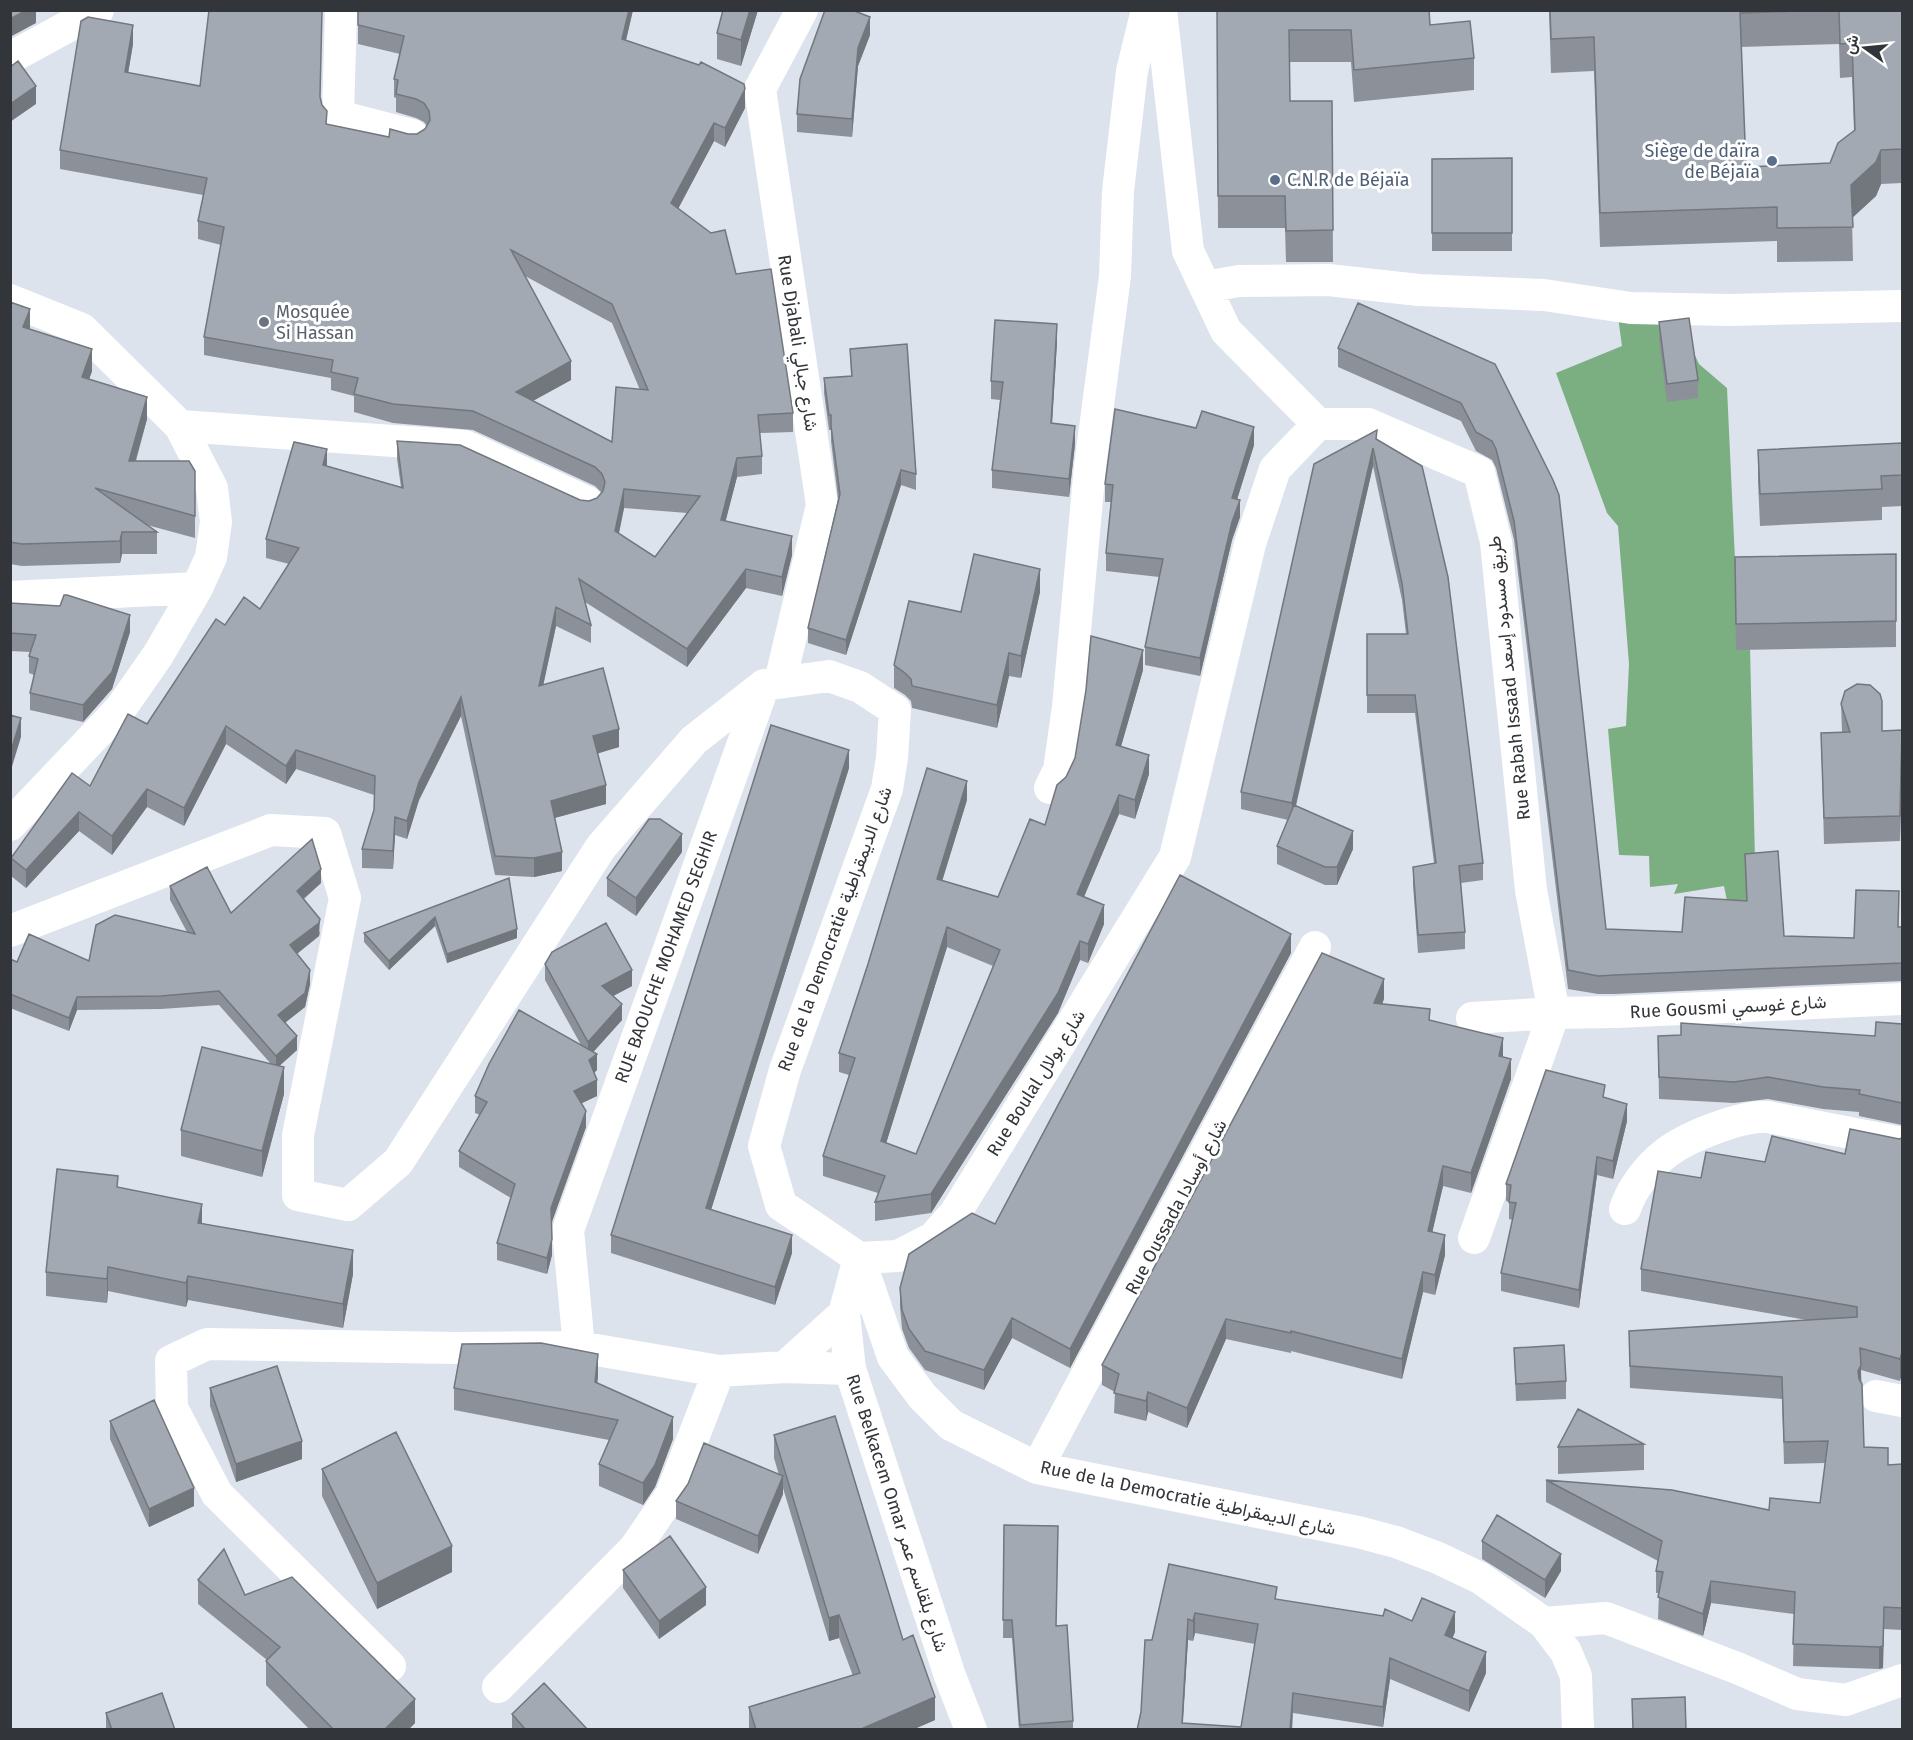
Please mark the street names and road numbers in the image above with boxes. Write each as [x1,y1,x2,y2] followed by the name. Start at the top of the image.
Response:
[769,253,823,433] street label: Rue Djabali شارع جبالي
[1483,535,1536,821] street label: Rue Rabah Issaad طريق مسدود إسعد
[773,784,898,1075] street label: Rue de la Democratie شارع الديمقراطية
[610,828,722,1086] street label: RUE BAOUCHE MOHAMED SEGHIR
[1629,991,1827,1027] street label: Rue Gousmi شارع غوسمي
[982,1006,1091,1161] street label: Rue Boulal شارع بولال
[1120,1116,1232,1299] street label: Rue Oussada شارع أوسادا
[841,1371,952,1655] street label: Rue Belkacem Omar شارع بلقاسم عمر
[1038,1456,1338,1541] street label: Rue de la Democratie شارع الديمقراطية

